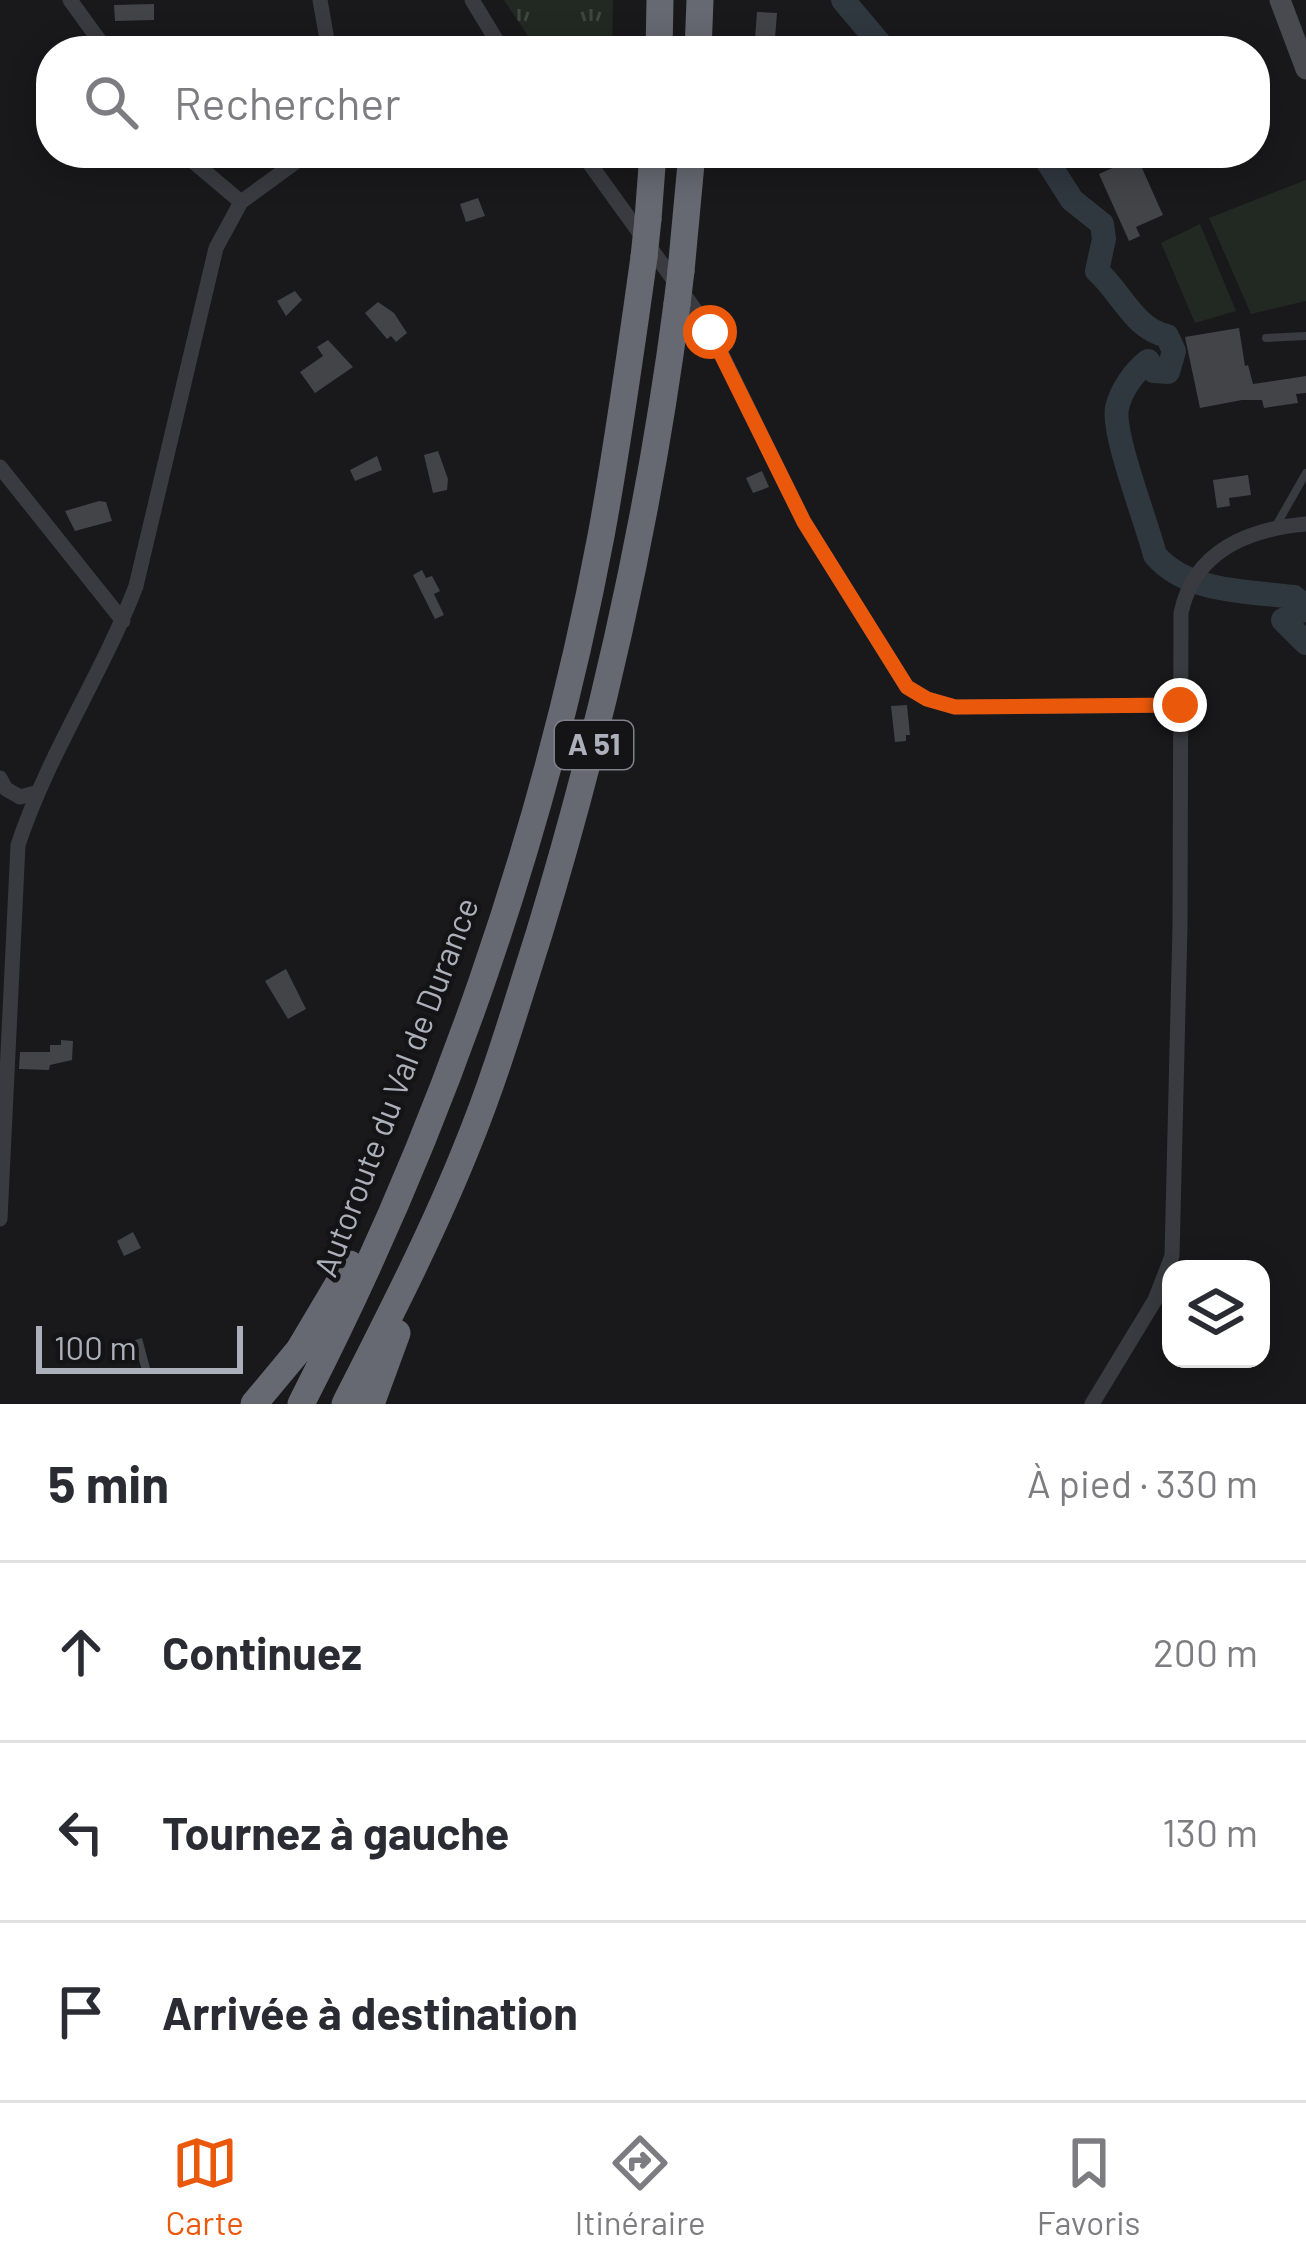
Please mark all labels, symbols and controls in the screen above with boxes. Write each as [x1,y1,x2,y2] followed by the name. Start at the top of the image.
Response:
[36,36,1270,168] search box
[78,69,144,135] icon: search
[174,75,401,129] text: Rechercher
[683,305,737,359] route start
[1153,678,1207,732] route end
[555,721,633,769] road number: A 51
[304,892,486,1282] street label: Autoroute du Val de Durance
[1162,1260,1270,1368] map controls
[1162,1260,1270,1368] button: layers
[36,1320,243,1373] scale bar
[54,1327,137,1367] text: 100 m
[48,1452,169,1513] text: 5 min
[1027,1459,1258,1506] text: À pied · 330 m
[48,1619,114,1685] icon: ahead
[162,1625,362,1679] text: Continuez
[1153,1628,1258,1675] text: 200 m
[48,1799,114,1865] icon: left
[162,1805,509,1859] text: Tournez à gauche
[1162,1808,1258,1855] text: 130 m
[48,1979,114,2045] icon: arrive
[162,1985,578,2039] text: Arrivée à destination
[166,2130,244,2242] tab: Carte
[575,2130,706,2242] tab: Itinéraire
[1037,2130,1140,2242] tab: Favoris

